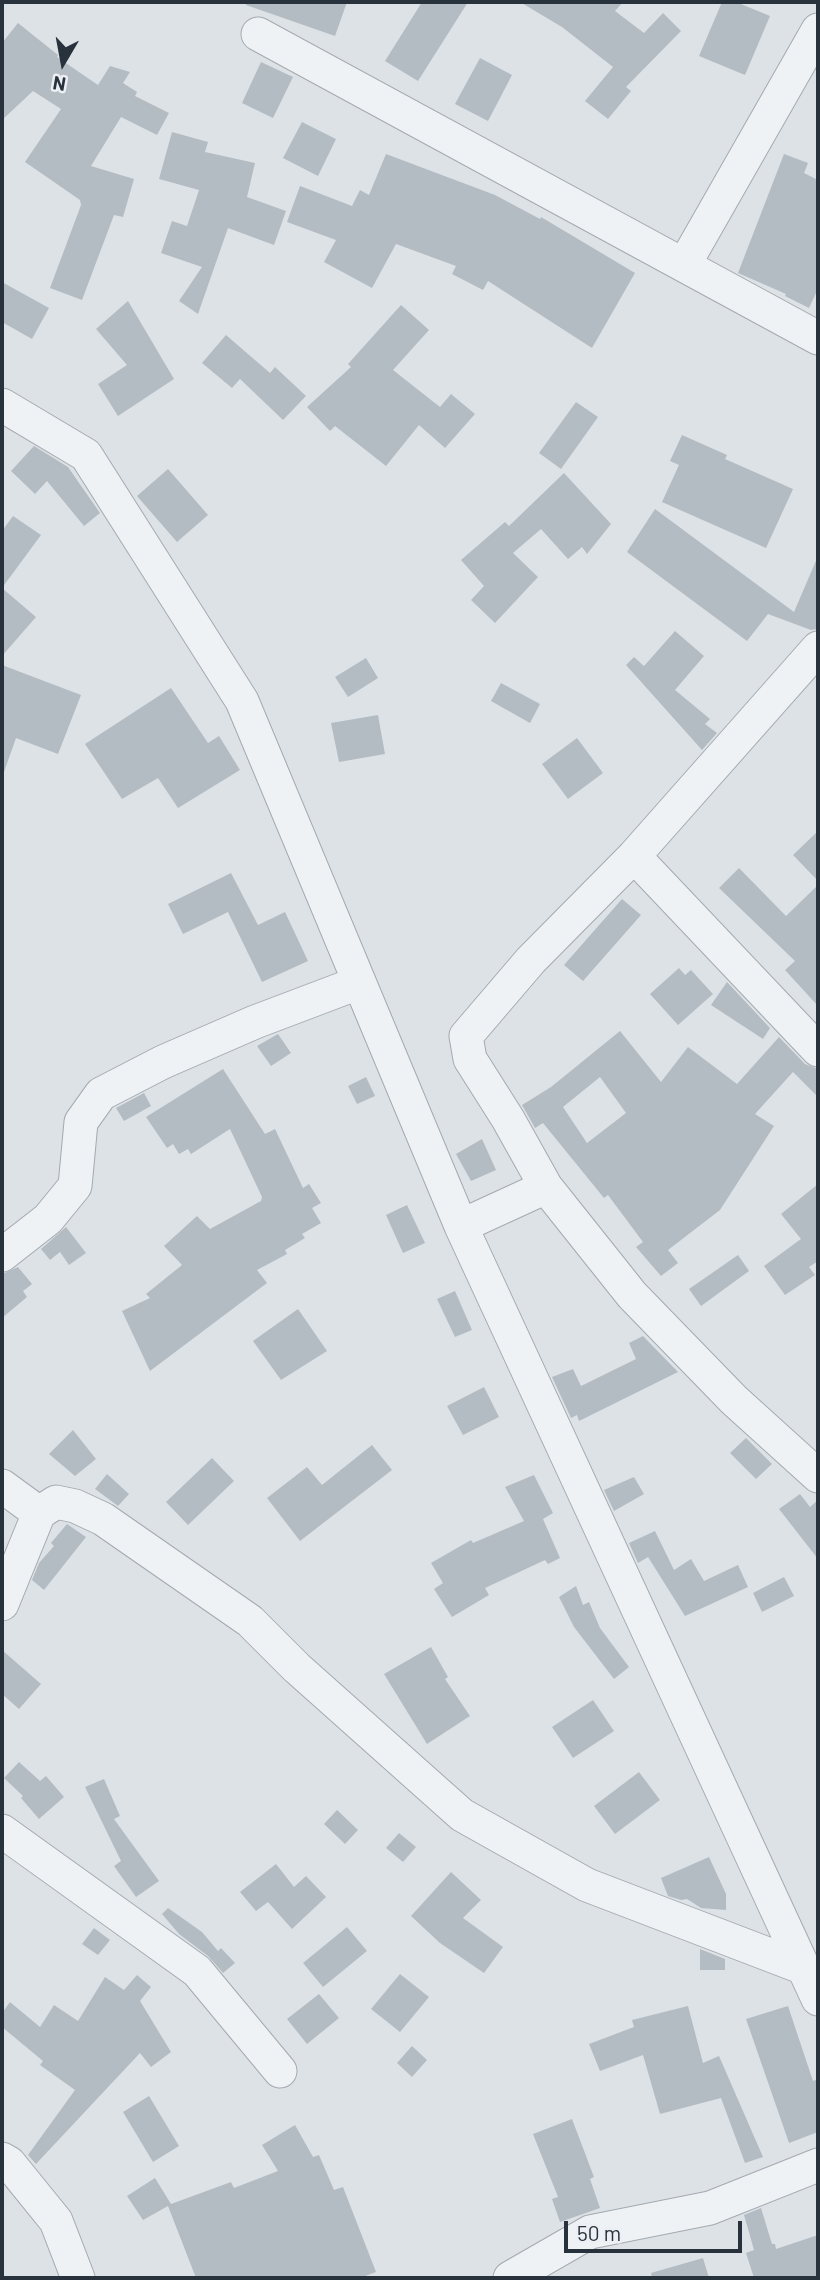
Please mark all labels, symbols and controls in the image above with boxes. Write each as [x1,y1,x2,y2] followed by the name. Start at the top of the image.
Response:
[28,28,98,98] north arrow
[51,72,67,97] text: N
[568,2206,746,2250] scale bar
[577,2220,621,2245] text: 50 m

